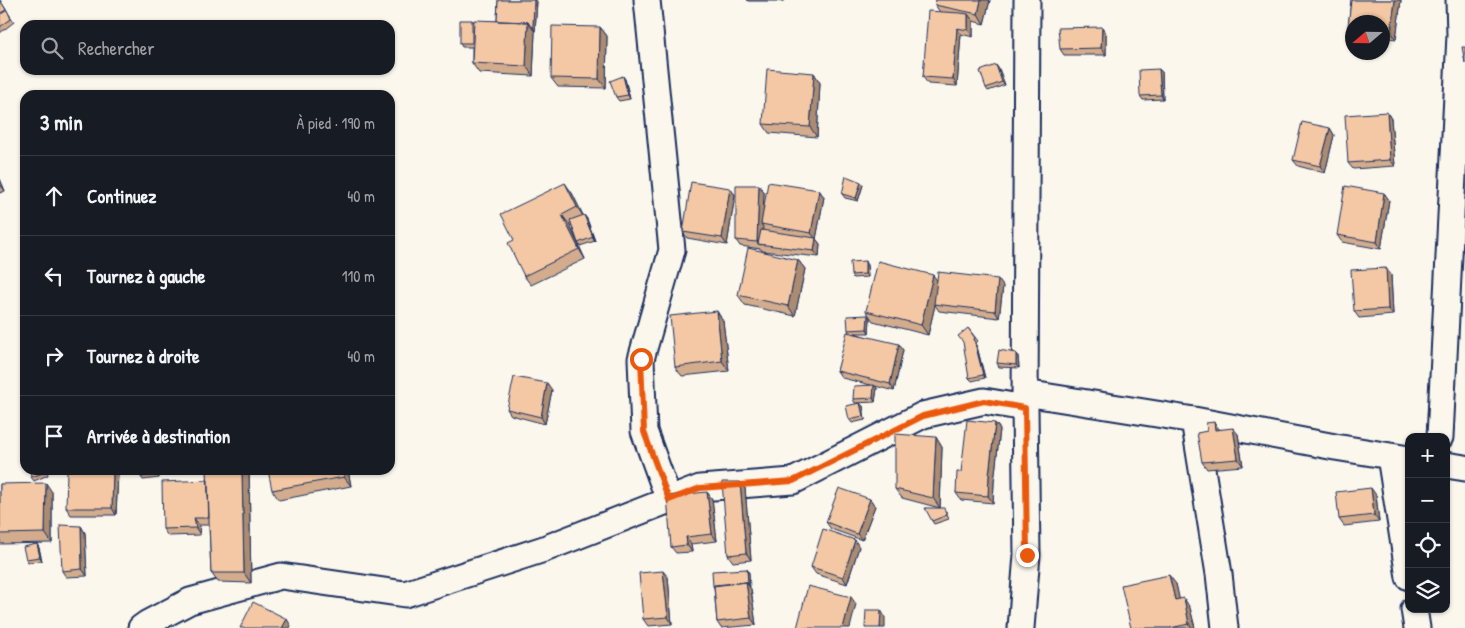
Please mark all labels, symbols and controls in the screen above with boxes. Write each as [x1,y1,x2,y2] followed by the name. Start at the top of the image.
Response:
[1345,15,1390,60] north arrow
[20,20,395,75] search box
[38,34,66,62] icon: search
[78,35,155,61] text: Rechercher
[40,108,83,137] text: 3 min
[297,112,375,134] text: À pied · 190 m
[40,182,68,210] icon: ahead
[87,183,156,209] text: Continuez
[347,185,375,207] text: 40 m
[40,262,68,290] icon: left
[87,263,205,289] text: Tournez à gauche
[342,265,375,287] text: 110 m
[40,342,68,370] icon: right
[87,343,200,369] text: Tournez à droite
[347,345,375,367] text: 40 m
[630,348,653,371] route start
[40,422,68,450] icon: arrive
[87,423,230,449] text: Arrivée à destination
[1405,433,1450,613] map controls
[1405,433,1450,478] button: +
[1405,478,1450,523] button: −
[1405,523,1450,568] button: locate
[1016,544,1039,567] route end
[1405,568,1450,613] button: layers

